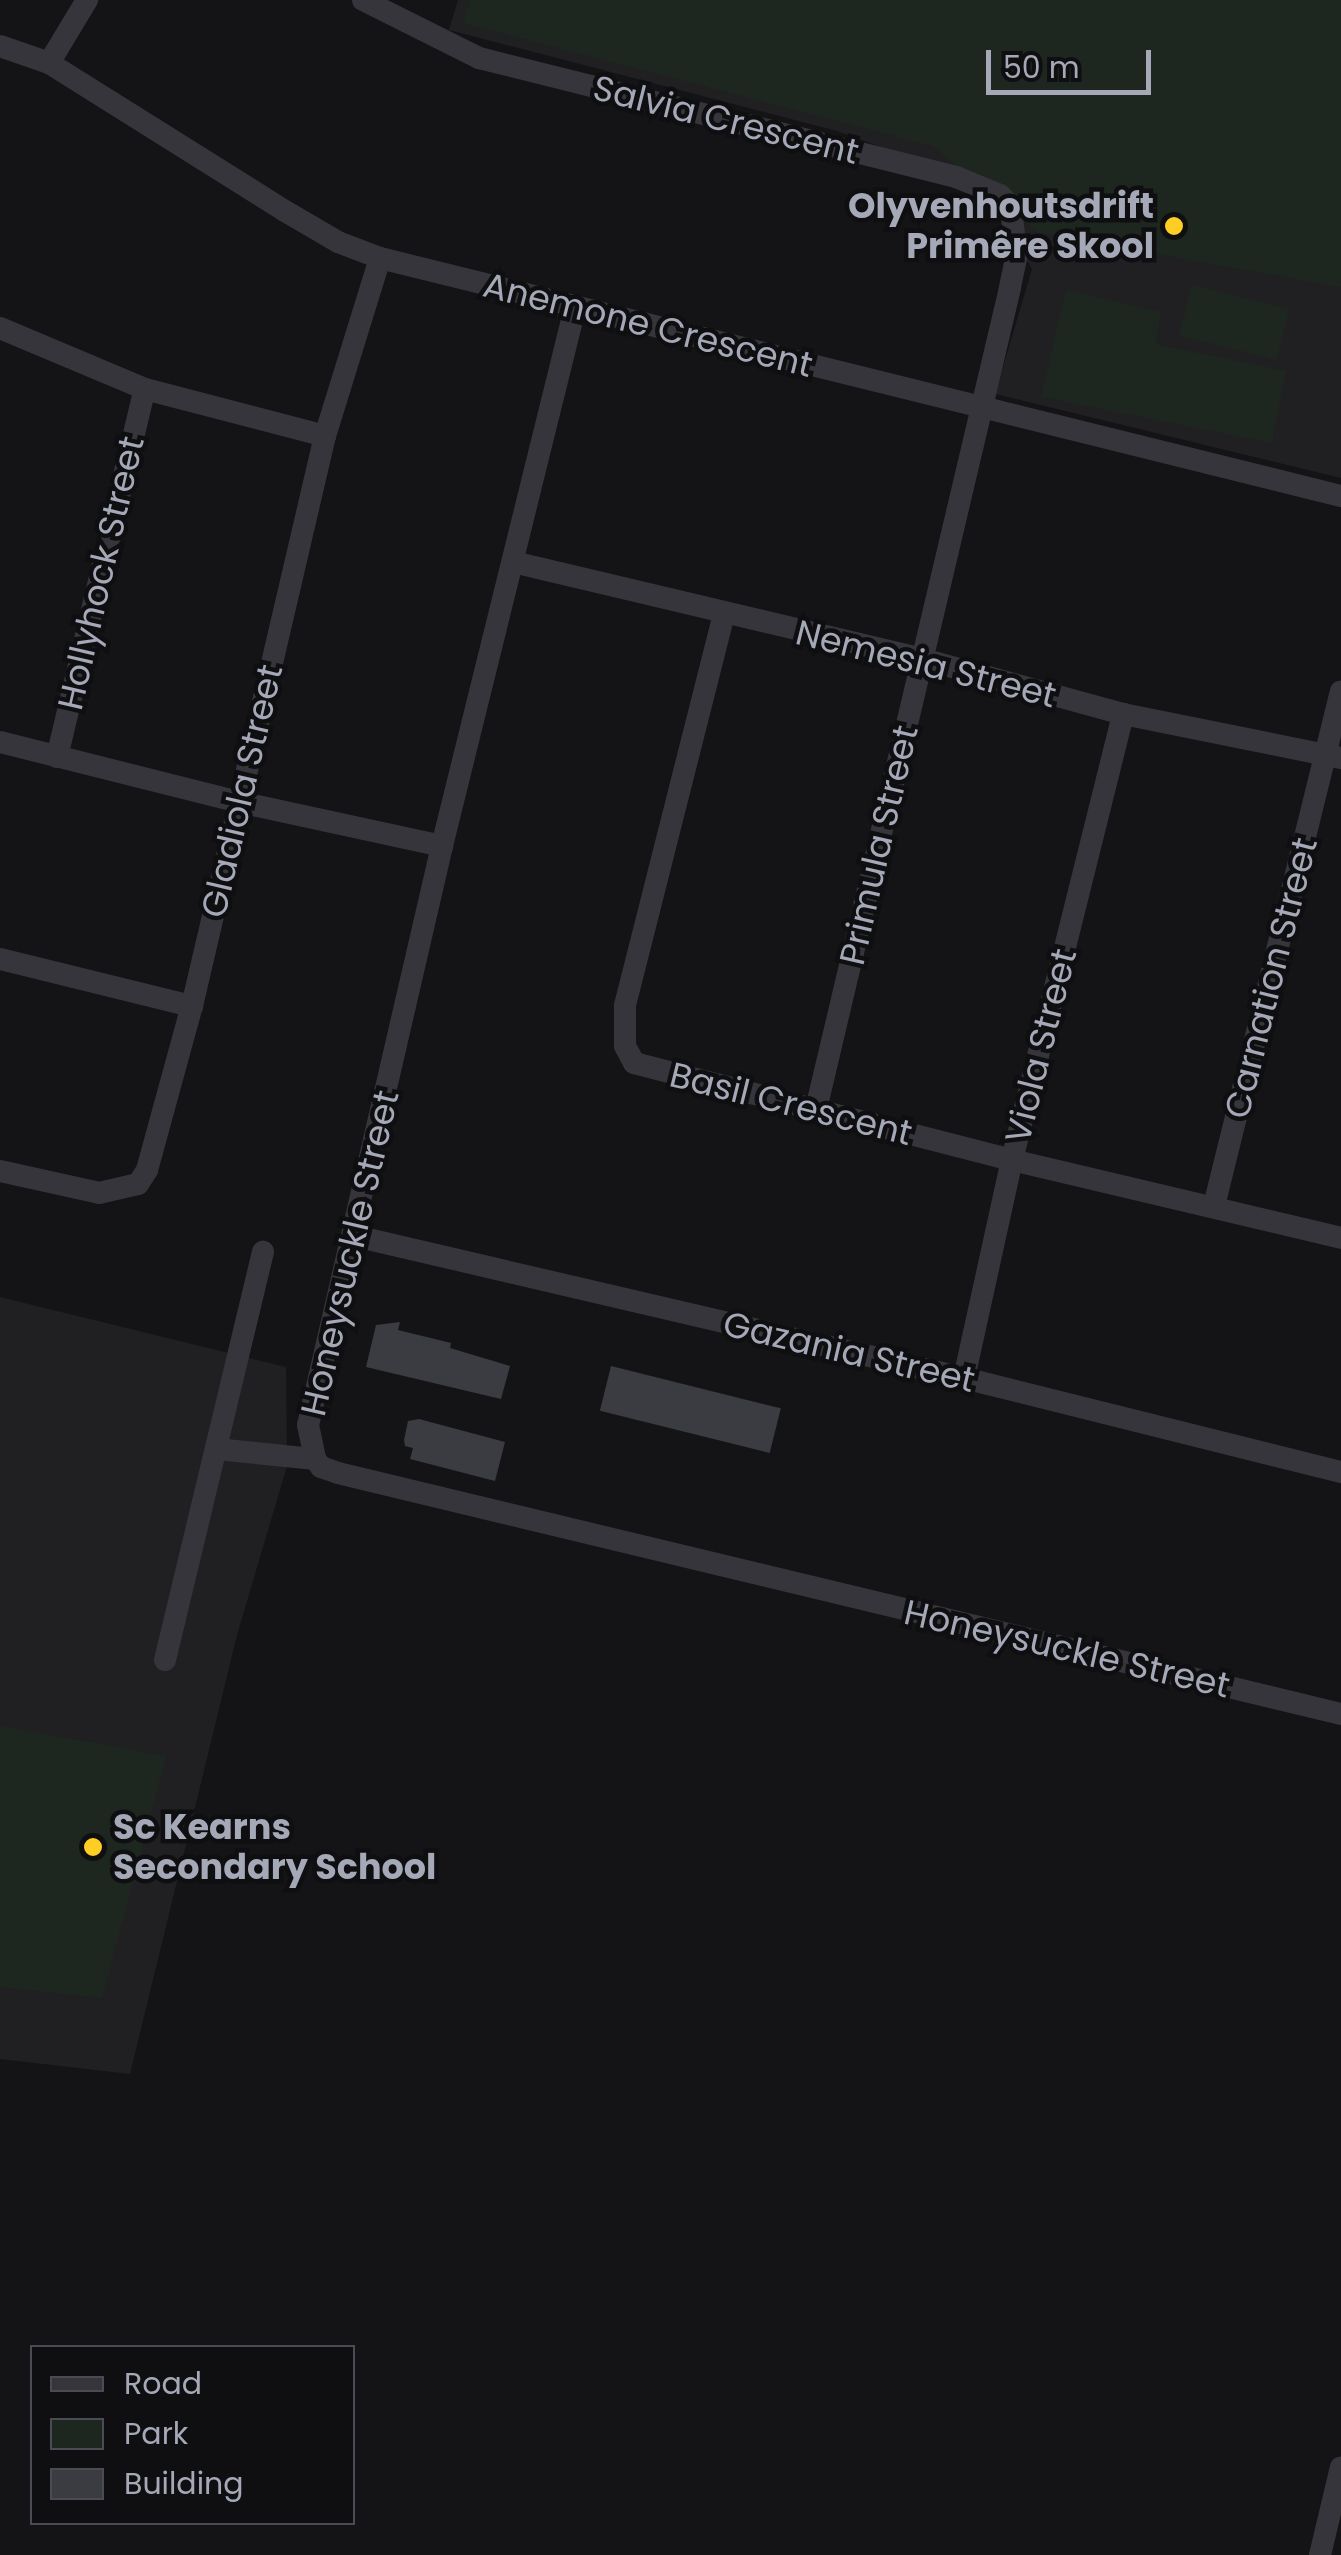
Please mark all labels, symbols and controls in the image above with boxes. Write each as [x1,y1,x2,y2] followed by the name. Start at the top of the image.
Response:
[991,30,1156,92] scale bar
[1003,46,1080,89] text: 50 m
[589,67,863,173] street label: Salvia Crescent
[848,185,1154,267] place label: Olyvenhoutsdrift Primêre Skool
[1163,215,1185,237] marker: Olyvenhoutsdrift Primêre Skool
[479,264,817,386] street label: Anemone Crescent
[49,432,153,714] street label: Hollyhock Street
[792,611,1060,717] street label: Nemesia Street
[192,660,292,922] street label: Gladiola Street
[831,721,927,969] street label: Primula Street
[1216,833,1326,1123] street label: Carnation Street
[997,944,1085,1148] street label: Viola Street
[666,1054,916,1154] street label: Basil Crescent
[292,1086,408,1420] street label: Honeysuckle Street
[719,1303,979,1401] street label: Gazania Street
[900,1591,1234,1707] street label: Honeysuckle Street
[113,1806,436,1888] place label: Sc Kearns Secondary School
[82,1836,104,1858] marker: Sc Kearns Secondary School
[30,2345,355,2525] legend
[124,2362,202,2405] text: Road
[124,2412,188,2455] text: Park
[124,2462,244,2505] text: Building

